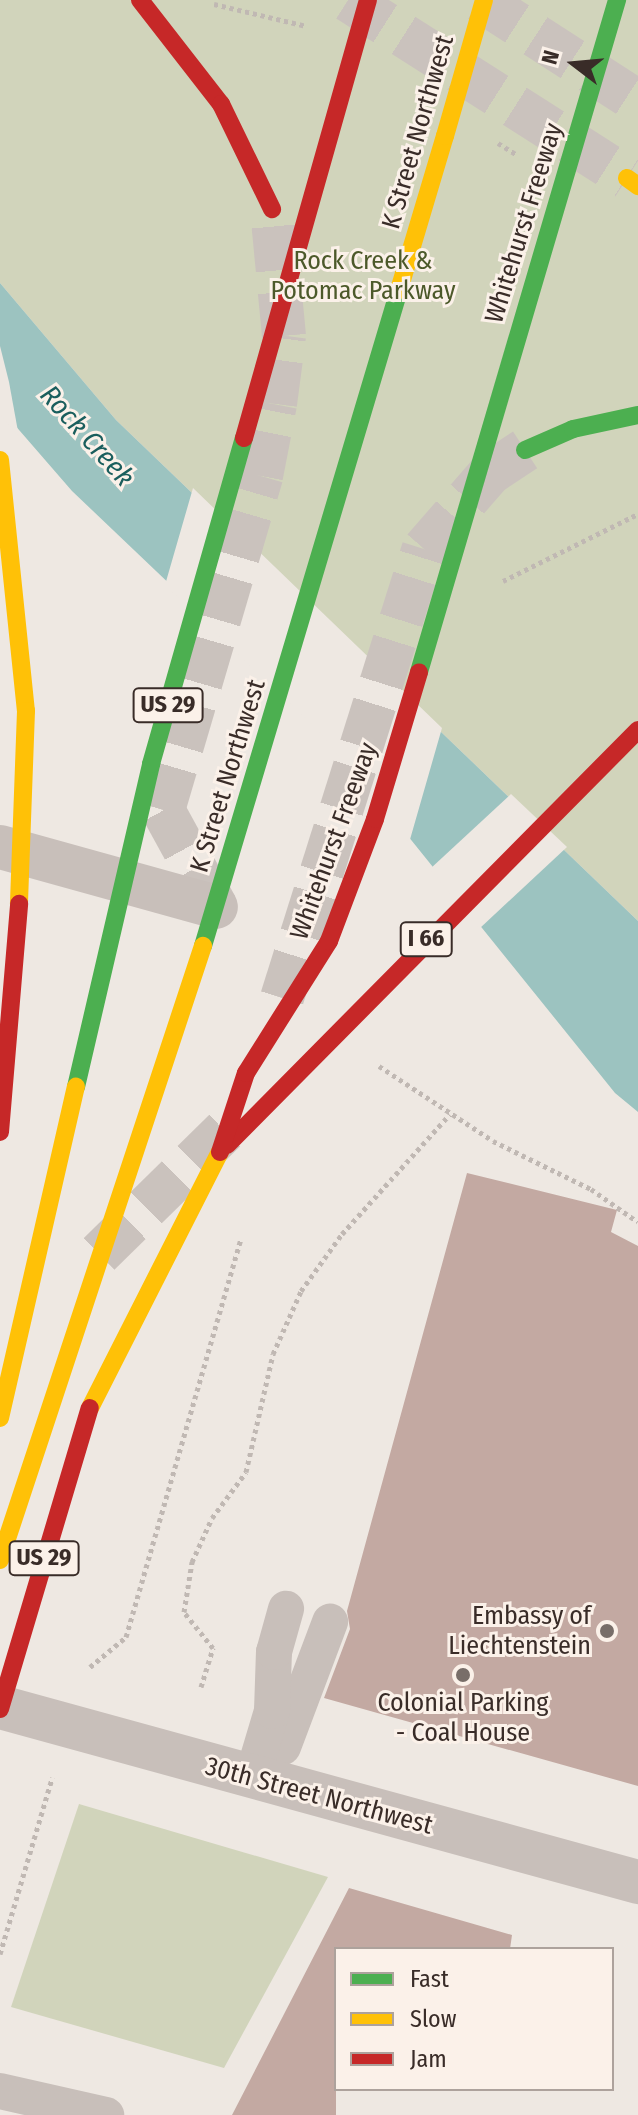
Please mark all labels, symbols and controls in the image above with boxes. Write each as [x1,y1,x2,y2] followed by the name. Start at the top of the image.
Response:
[534,24,614,104] north arrow
[375,32,461,232] street label: K Street Northwest
[536,47,565,67] text: N
[479,119,569,327] street label: Whitehurst Freeway
[270,245,456,306] park label: Rock Creek & Potomac Parkway
[33,378,141,494] water label: Rock Creek
[184,676,272,876] street label: K Street Northwest
[132,685,204,725] road number: US 29
[284,738,384,944] street label: Whitehurst Freeway
[398,919,454,959] road number: I 66
[8,1538,80,1578] road number: US 29
[448,1600,591,1662] place label: Embassy of Liechtenstein
[598,1622,616,1640] marker: Embassy of Liechtenstein
[454,1666,472,1684] marker: Colonial Parking - Coal House
[377,1687,549,1748] place label: Colonial Parking - Coal House
[202,1751,436,1841] street label: 30th Street Northwest
[334,1947,614,2091] legend
[410,1965,449,1993] text: Fast
[410,2005,456,2033] text: Slow
[410,2045,447,2073] text: Jam

